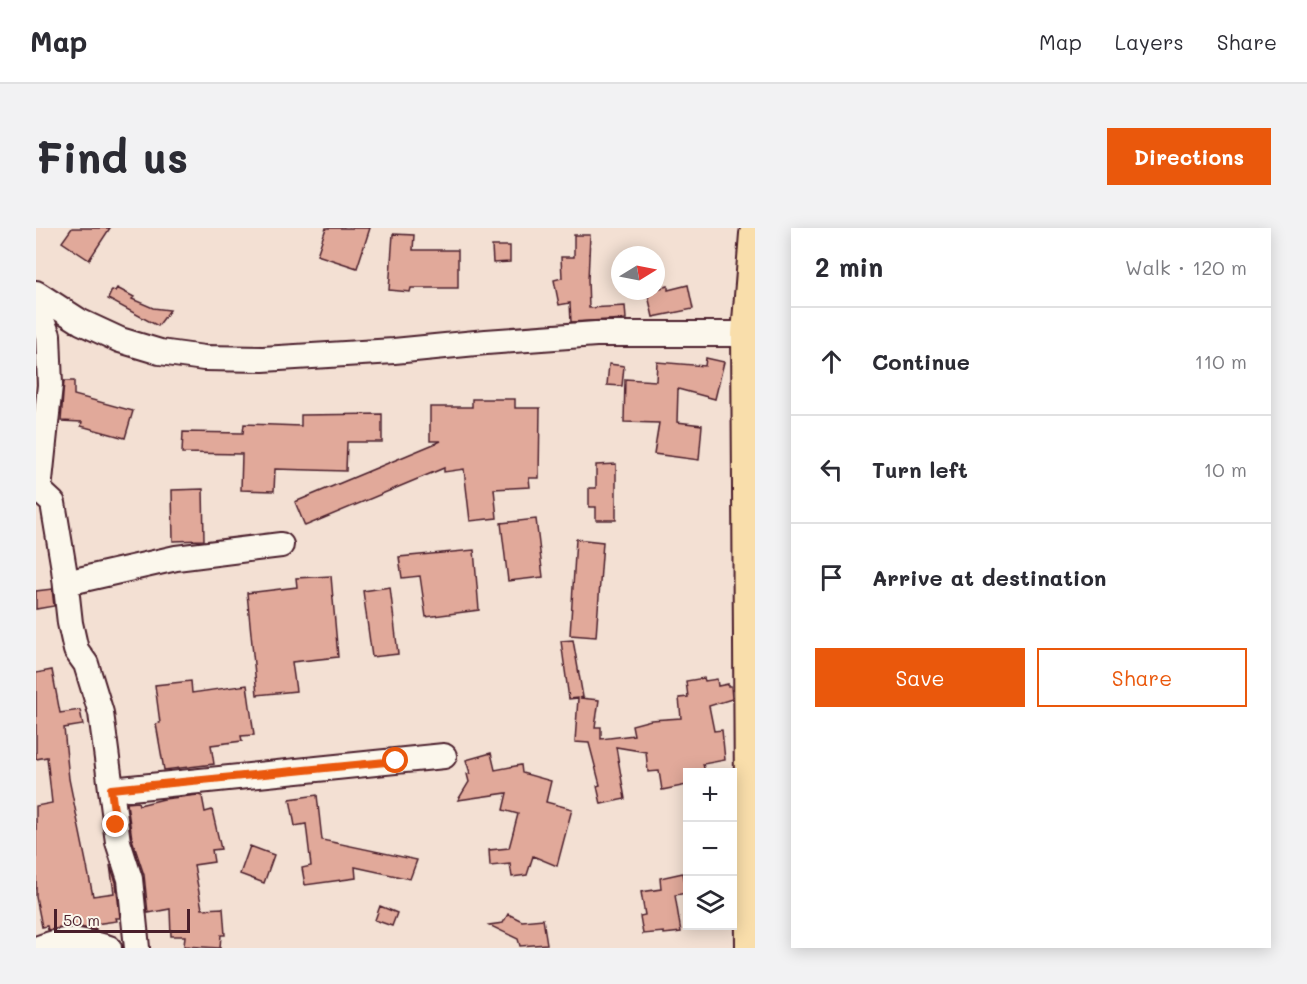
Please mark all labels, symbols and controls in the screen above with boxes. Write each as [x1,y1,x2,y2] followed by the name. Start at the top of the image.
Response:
[30,23,87,59] text: Map
[1039,28,1082,55] text: Map
[1115,28,1184,55] text: Layers
[1217,28,1277,55] text: Share
[1107,128,1271,185] button: Directions
[36,129,188,184] text: Find us
[611,246,665,300] north arrow
[815,250,883,284] text: 2 min
[1125,254,1247,280] text: Walk · 120 m
[815,345,848,378] icon: ahead
[872,347,970,376] text: Continue
[1194,348,1247,374] text: 110 m
[815,453,848,486] icon: left
[872,455,968,484] text: Turn left
[1203,456,1247,482] text: 10 m
[815,561,848,594] icon: arrive
[872,563,1107,592] text: Arrive at destination
[815,648,1025,707] button: Save
[1037,648,1247,707] button: Share
[382,747,408,773] route start
[683,768,737,930] map controls
[683,768,737,822] button: +
[102,811,128,837] route end
[683,822,737,876] button: −
[683,876,737,930] button: layers
[54,906,190,934] scale bar
[63,909,100,930] text: 50 m

